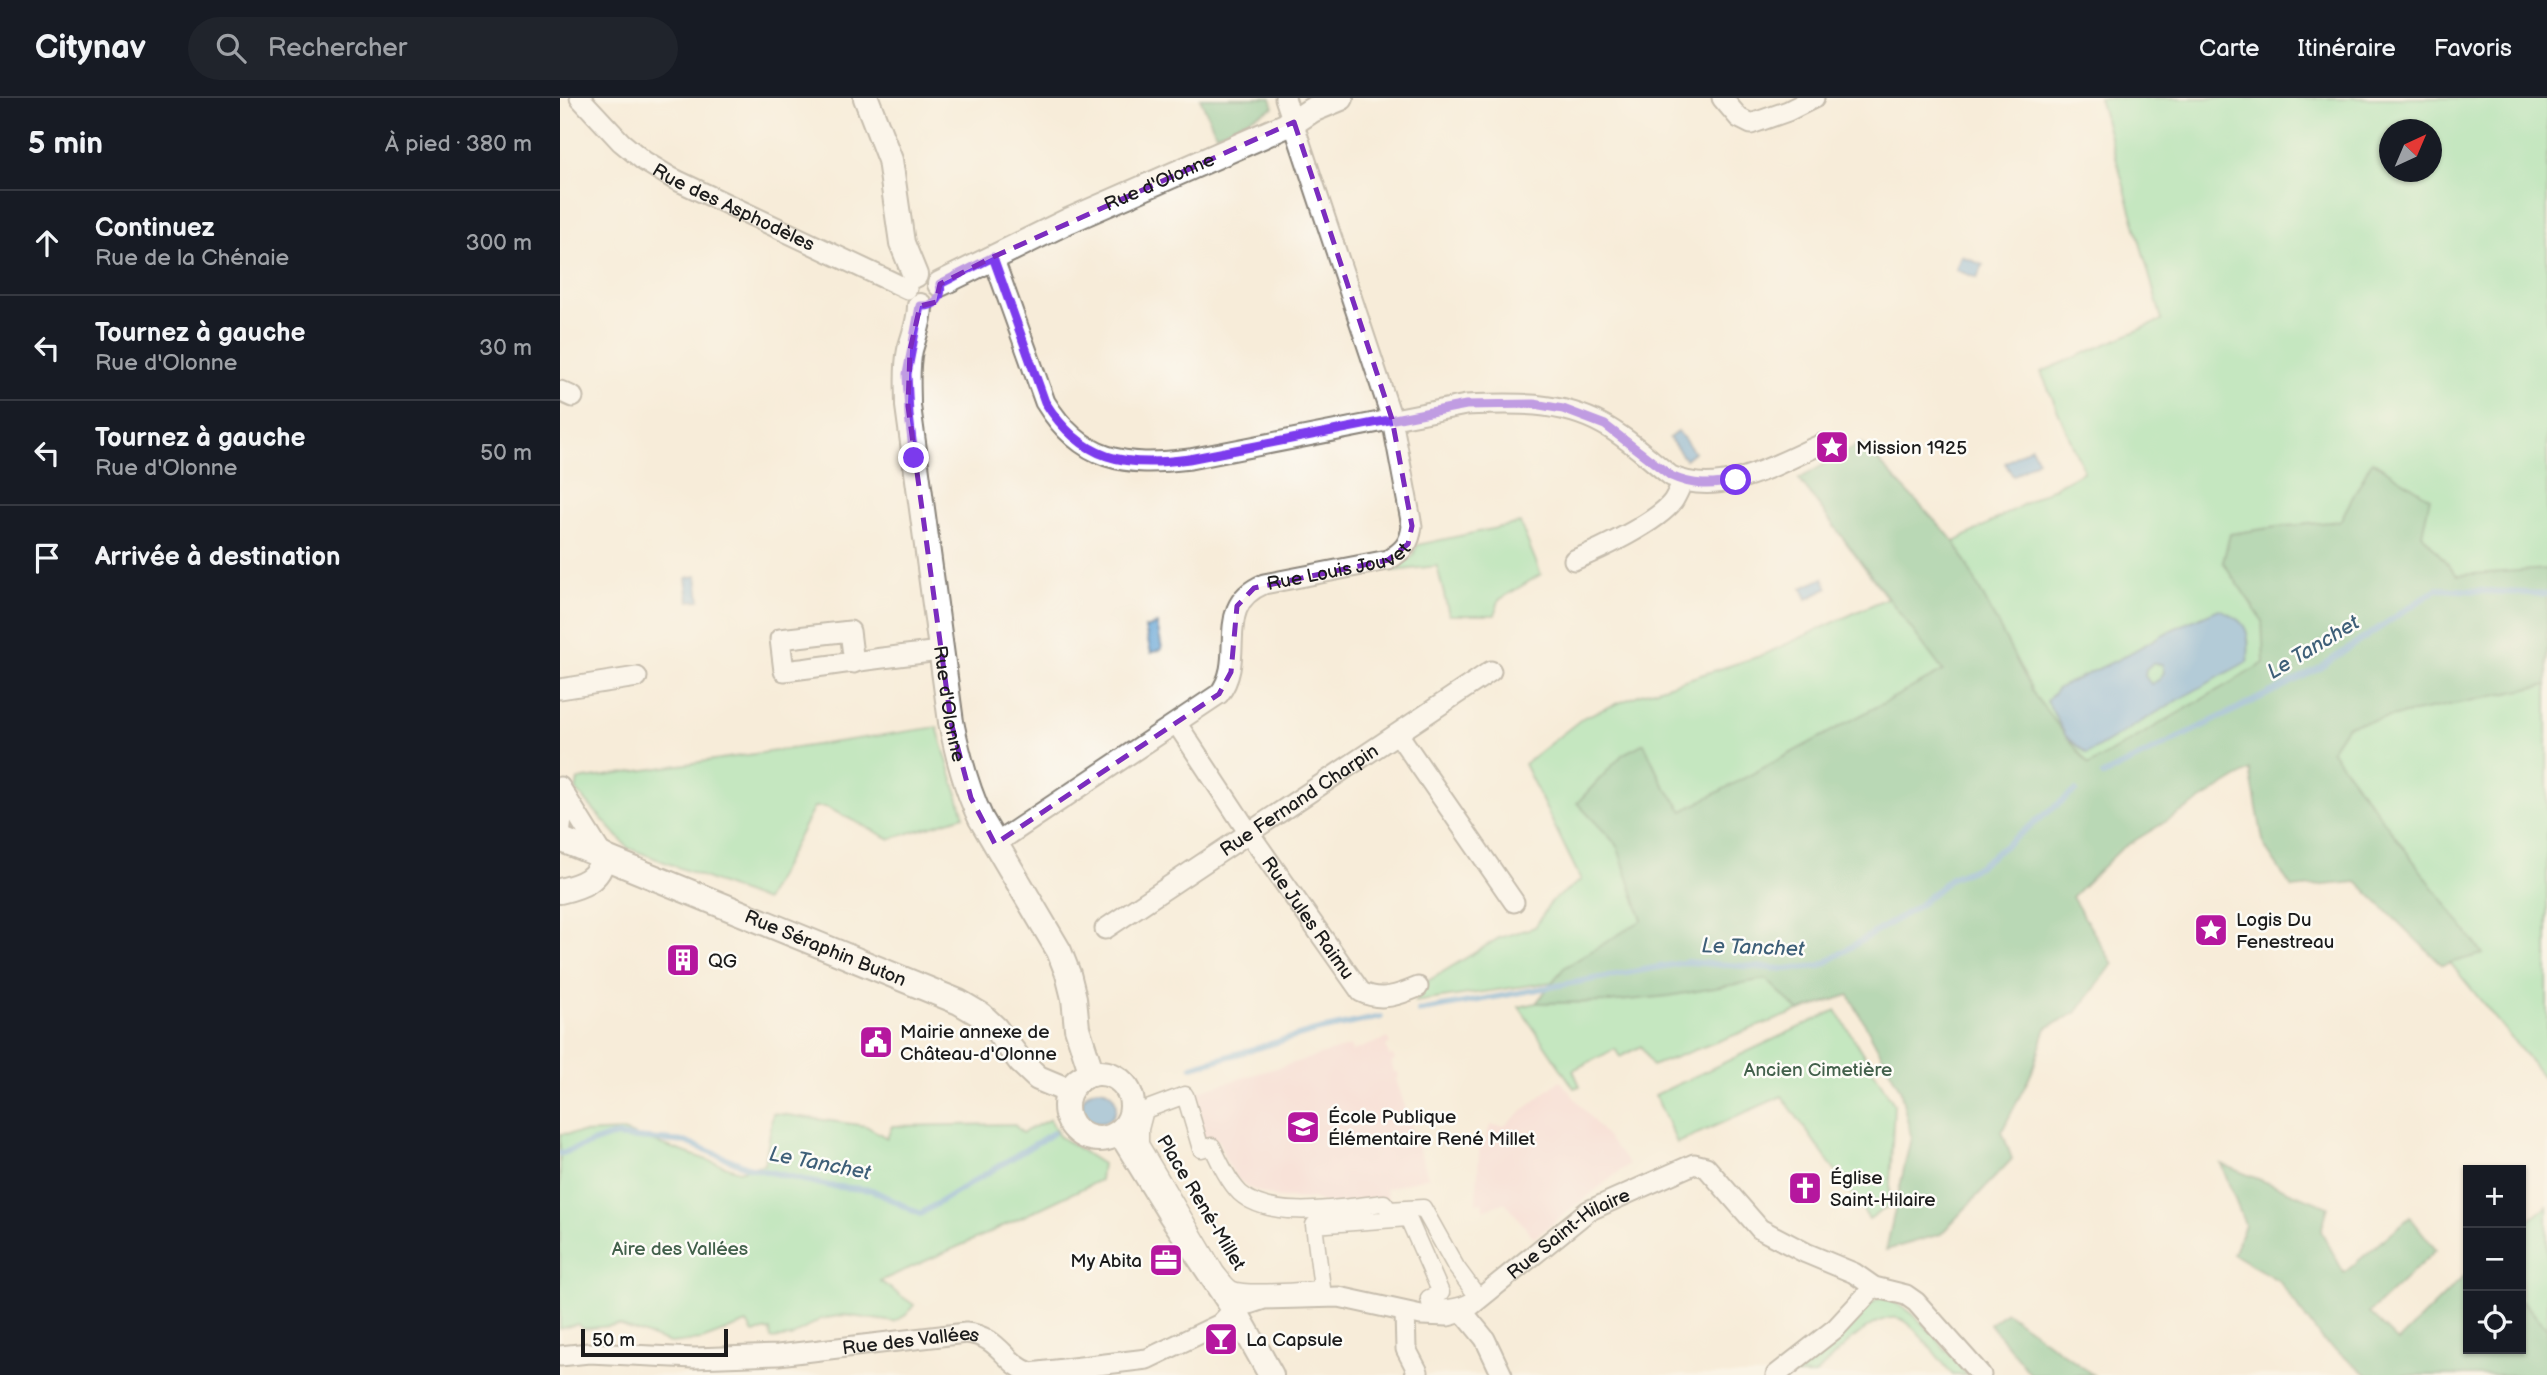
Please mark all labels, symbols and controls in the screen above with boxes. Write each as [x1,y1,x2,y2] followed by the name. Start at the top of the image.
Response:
[188,17,678,80] search box
[35,28,146,68] text: Citynav
[212,29,250,67] icon: search
[268,33,407,64] text: Rechercher
[2199,34,2260,63] text: Carte
[2298,34,2396,63] text: Itinéraire
[2434,34,2512,63] text: Favoris
[2379,119,2442,182] north arrow
[28,126,103,162] text: 5 min
[385,130,532,158] text: À pied · 380 m
[1101,148,1218,217] street label: Rue d'Olonne
[648,159,818,257] street label: Rue des Asphodèles
[95,213,215,244] text: Continuez
[28,224,66,262] icon: ahead
[466,229,532,257] text: 300 m
[95,244,289,272] text: Rue de la Chénaie
[95,318,306,349] text: Tournez à gauche
[28,329,66,367] icon: left
[479,334,532,362] text: 30 m
[95,349,238,377] text: Rue d'Olonne
[95,423,306,454] text: Tournez à gauche
[1813,428,1851,466] place icon: Mission 1925
[28,434,66,472] icon: left
[1856,437,1967,460] place label: Mission 1925
[480,439,532,467] text: 50 m
[898,442,929,473] route end
[95,454,238,482] text: Rue d'Olonne
[1720,464,1751,495] route start
[28,539,66,577] icon: arrive
[1265,539,1416,596] street label: Rue Louis Jouvet
[95,542,341,573] text: Arrivée à destination
[2263,610,2364,685] water label: Le Tanchet
[928,644,970,765] street label: Rue d'Olonne
[1216,740,1383,862] street label: Rue Fernand Charpin
[1256,853,1358,984] street label: Rue Jules Raimu
[741,906,909,992] street label: Rue Séraphin Buton
[2236,909,2334,954] place label: Logis Du Fenestreau
[2192,911,2230,949] place icon: Logis Du Fenestreau
[1701,933,1805,962] water label: Le Tanchet
[664,941,702,979] building icon: QG
[708,950,737,973] place label: QG
[900,1021,1057,1066] place label: Mairie annexe de Château-d'Olonne
[857,1023,895,1061] public building icon: Mairie annexe de Château-d'Olonne
[1744,1059,1892,1082] park label: Ancien Cimetière
[1328,1105,1535,1151] place label: École Publique Élémentaire René Millet
[1284,1108,1322,1146] school or university icon: École Publique Élémentaire René Millet
[1151,1131,1250,1275] street label: Place René-Millet
[767,1141,873,1186] water label: Le Tanchet
[2463,1165,2526,1354] map controls
[2463,1165,2526,1228] button: +
[1830,1166,1936,1212] place label: Église Saint-Hilaire
[1786,1169,1824,1207] church icon: Église Saint-Hilaire
[1503,1184,1634,1285] street label: Rue Saint-Hilaire
[2463,1228,2526,1291] button: −
[612,1238,748,1261] park label: Aire des Vallées
[1147,1241,1185,1279] office icon: My Abita
[1070,1250,1142,1273] place label: My Abita
[2463,1291,2526,1354] button: locate
[1202,1320,1240,1358] bar icon: La Capsule
[841,1323,982,1360] street label: Rue des Vallées
[581,1326,728,1358] scale bar
[592,1329,635,1352] text: 50 m
[1246,1329,1343,1352] place label: La Capsule

